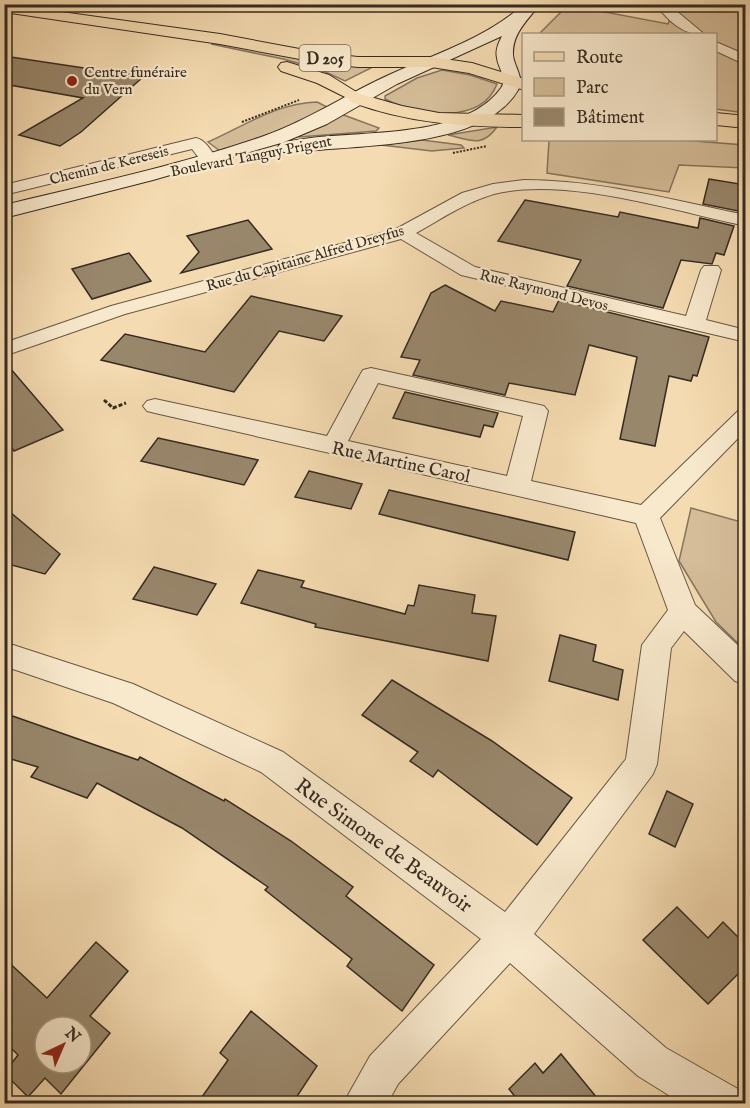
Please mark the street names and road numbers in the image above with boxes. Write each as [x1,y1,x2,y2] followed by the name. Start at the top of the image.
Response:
[300,45,350,71] road number: D 205
[169,132,333,181] street label: Boulevard Tanguy Prigent
[48,141,171,189] street label: Chemin de Kereseis
[204,221,406,296] street label: Rue du Capitaine Alfred Dreyfus
[478,265,610,316] street label: Rue Raymond Devos
[329,438,472,489] street label: Rue Martine Carol
[289,773,477,920] street label: Rue Simone de Beauvoir

